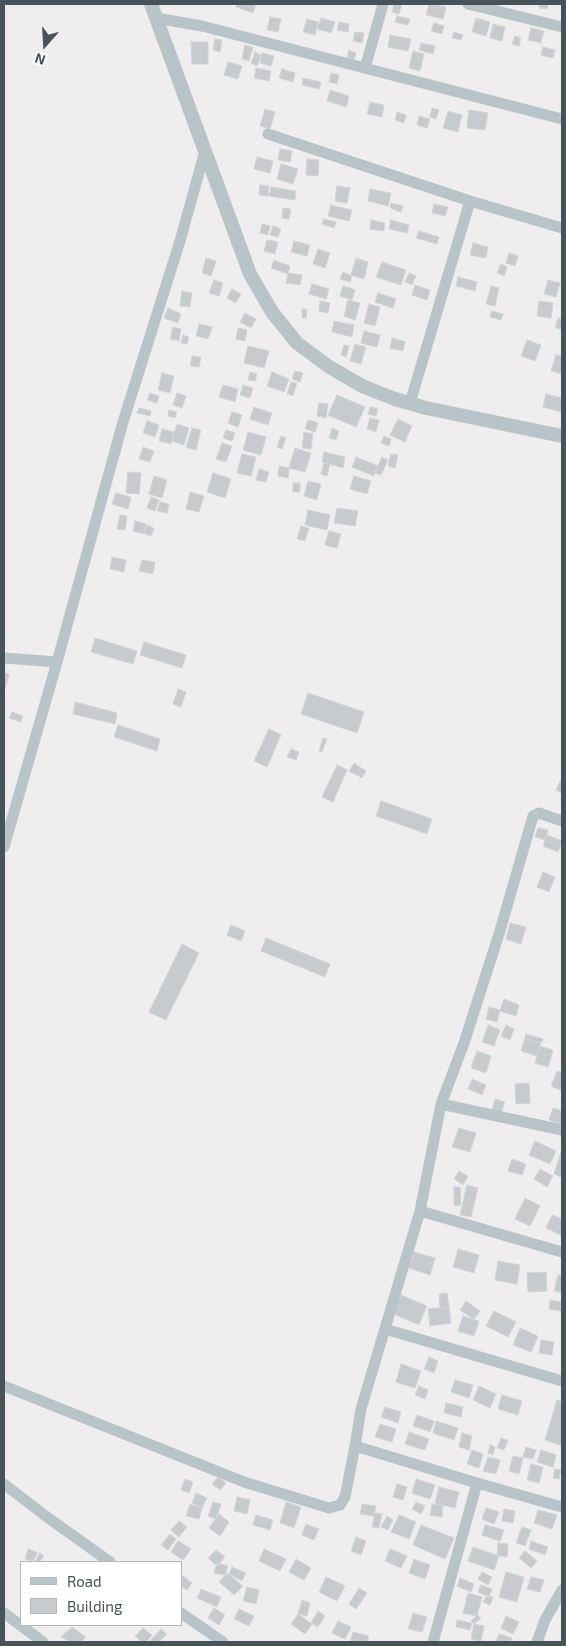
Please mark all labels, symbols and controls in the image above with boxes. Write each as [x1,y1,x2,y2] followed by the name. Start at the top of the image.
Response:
[20,20,70,70] north arrow
[32,50,48,69] text: N
[20,1561,182,1626] legend
[67,1572,102,1590] text: Road
[67,1597,122,1615] text: Building

